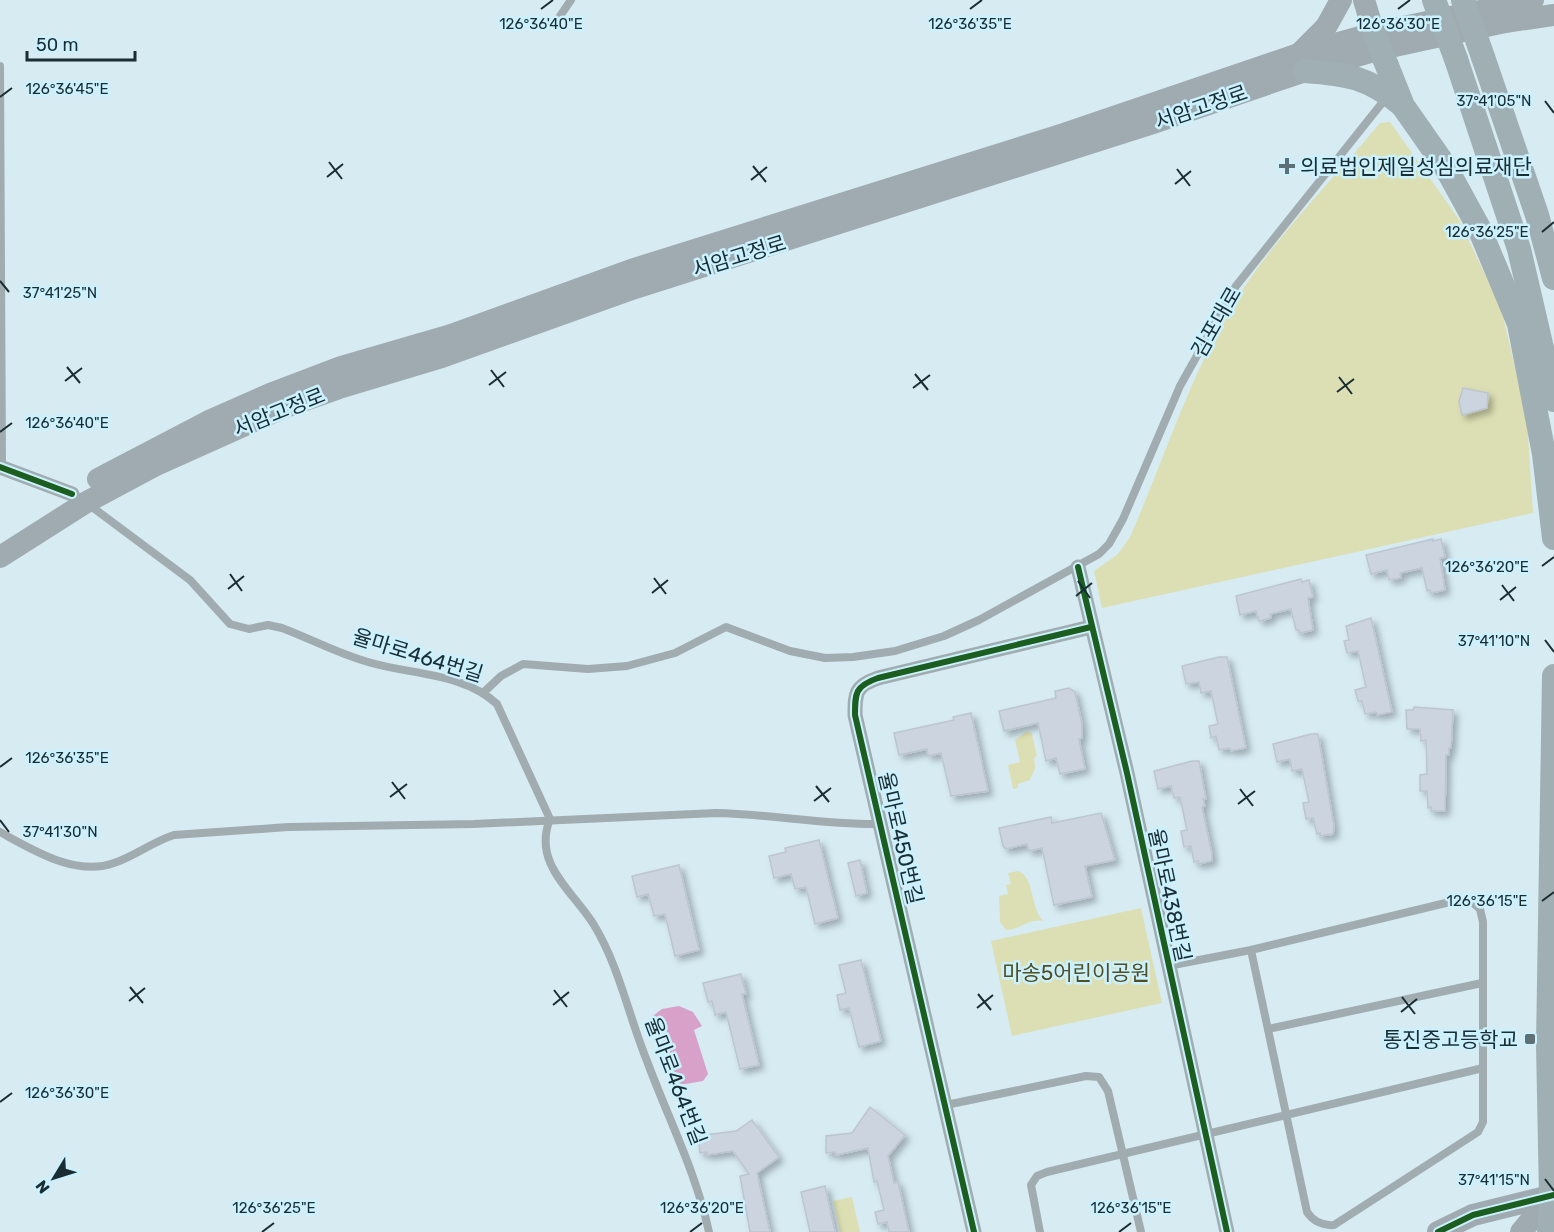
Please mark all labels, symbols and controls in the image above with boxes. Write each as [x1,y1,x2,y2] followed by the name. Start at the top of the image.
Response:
[499,15,583,33] text: 126°36'40"E
[928,15,1012,33] text: 126°36'35"E
[1356,15,1440,33] text: 126°36'30"E
[27,24,135,62] scale bar
[36,34,79,56] text: 50 m
[1151,79,1251,135] street label: 서암고정로
[25,80,109,98] text: 126°36'45"E
[1456,92,1532,110] text: 37°41'05"N
[1300,154,1532,179] place label: 의료법인제일성심의료재단
[1278,157,1296,175] marker: 의료법인제일성심의료재단
[1445,223,1529,241] text: 126°36'25"E
[689,230,789,282] street label: 서암고정로
[1186,282,1246,362] street label: 김포대로
[23,284,97,302] text: 37°41'25"N
[230,382,328,442] street label: 서암고정로
[25,414,109,432] text: 126°36'40"E
[1445,558,1529,576] text: 126°36'20"E
[350,623,486,687] street label: 율마로464번길
[1458,632,1530,650] text: 37°41'10"N
[25,749,109,767] text: 126°36'35"E
[874,769,928,907] street label: 율마로450번길
[22,823,98,841] text: 37°41'30"N
[1144,826,1196,964] street label: 율마로438번길
[1447,892,1527,910] text: 126°36'15"E
[1002,960,1150,985] park label: 마송5어린이공원
[640,1013,712,1149] street label: 율마로464번길
[1383,1027,1518,1052] place label: 통진중고등학교
[1523,1032,1537,1046] marker: 통진중고등학교
[25,1084,109,1102] text: 126°36'30"E
[24,1148,84,1208] north arrow
[1458,1171,1530,1189] text: 37°41'15"N
[32,1177,54,1197] text: N
[232,1199,316,1217] text: 126°36'25"E
[660,1199,744,1217] text: 126°36'20"E
[1091,1199,1171,1217] text: 126°36'15"E

